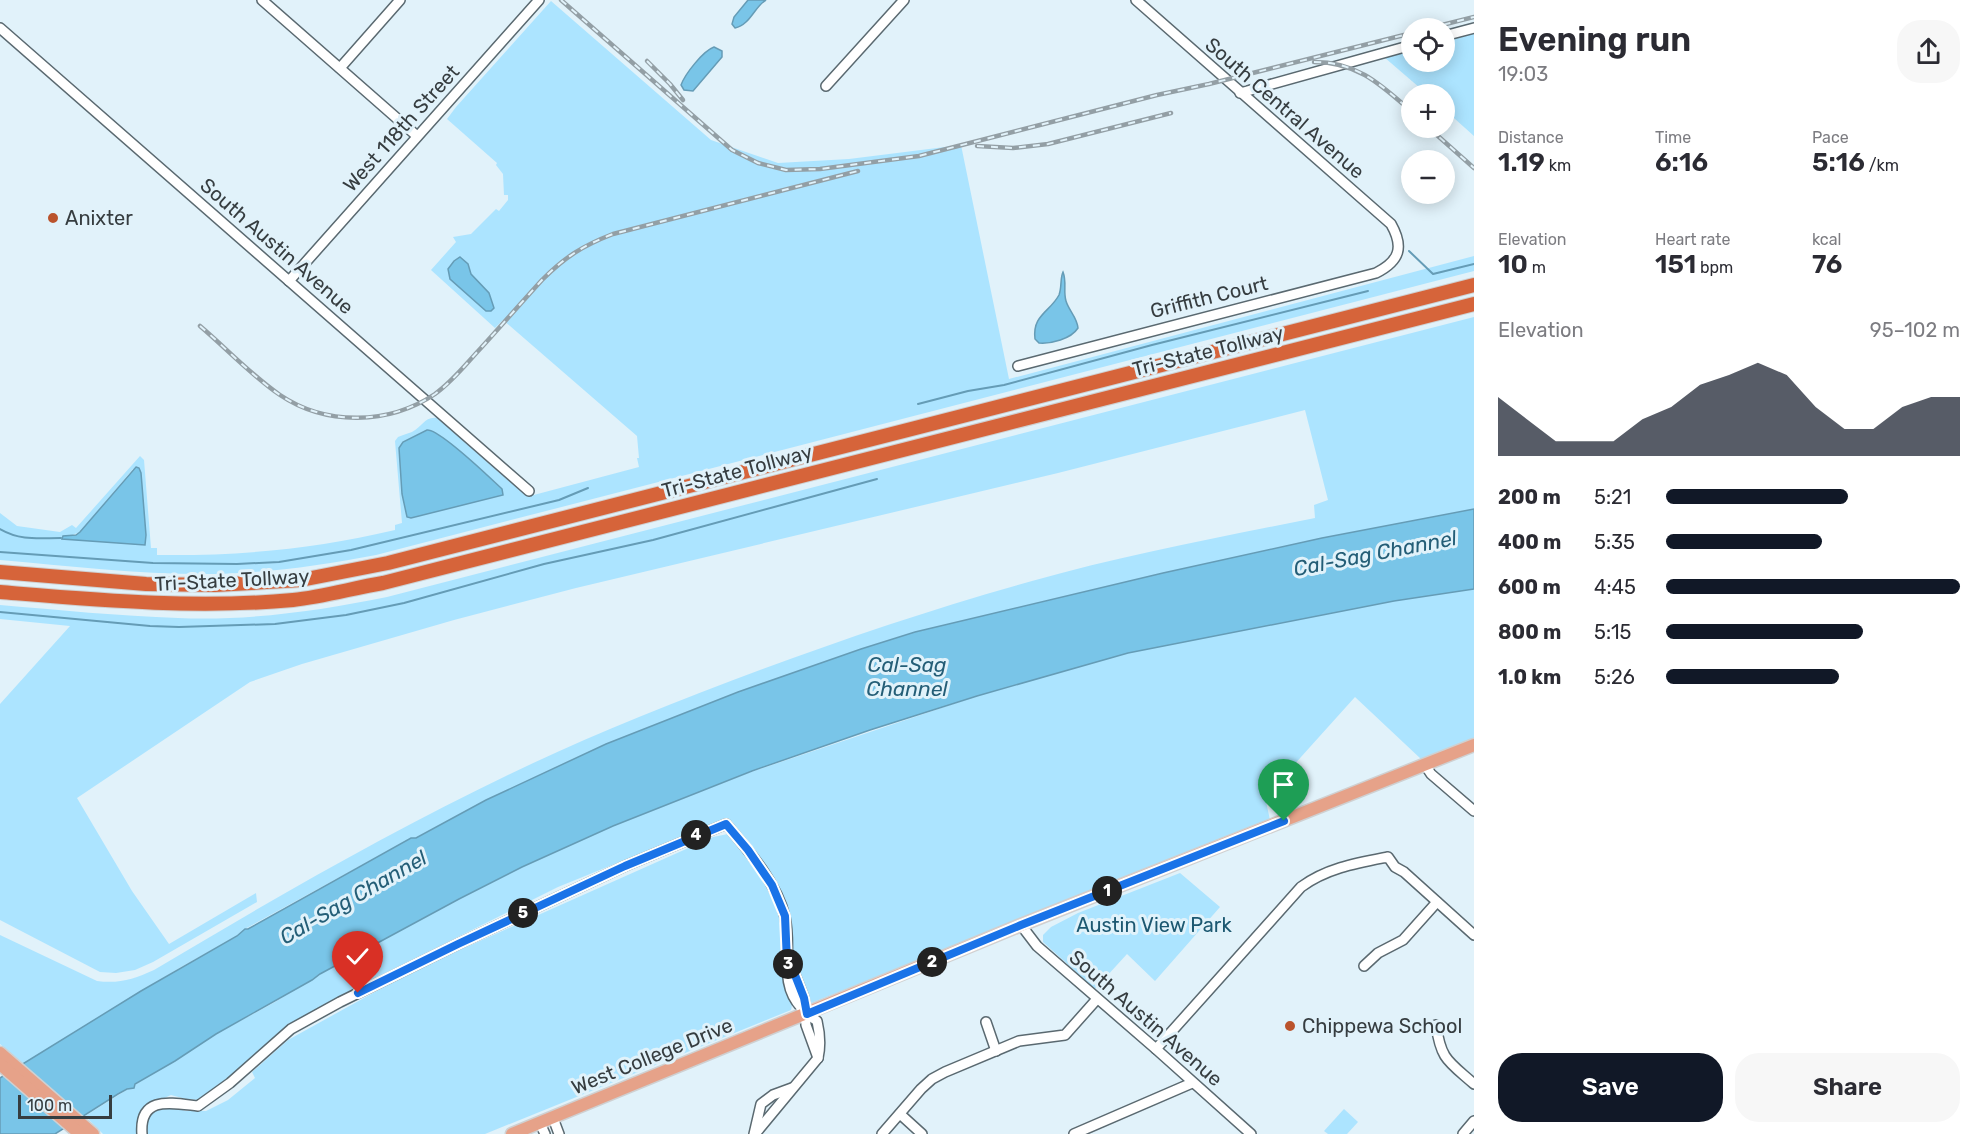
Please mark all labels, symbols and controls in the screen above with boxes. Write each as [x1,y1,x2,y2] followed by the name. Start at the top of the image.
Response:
[1401,18,1455,204] map controls
[1401,18,1455,72] button: locate
[1498,20,1691,59] text: Evening run
[1897,20,1960,83] button: share
[1201,32,1369,184] street label: South Central Avenue
[338,60,464,196] street label: West 118th Street
[1498,62,1548,86] text: 19:03
[1401,84,1455,138] button: +
[1498,128,1564,147] text: Distance
[1655,128,1691,147] text: Time
[1812,128,1849,147] text: Pace
[1498,147,1545,178] text: 1.19
[1655,147,1708,178] text: 6:16
[1812,147,1865,178] text: 5:16
[1401,150,1455,204] button: −
[1545,156,1571,175] text: km
[1865,156,1899,175] text: /km
[196,173,358,319] street label: South Austin Avenue
[65,206,133,230] place label: Anixter
[46,211,60,225] marker: Anixter
[1498,230,1567,249] text: Elevation
[1655,230,1730,249] text: Heart rate
[1812,230,1841,249] text: kcal
[1498,249,1528,280] text: 10
[1655,249,1696,280] text: 151
[1812,249,1842,280] text: 76
[1528,258,1546,277] text: m
[1696,258,1733,277] text: bpm
[1148,271,1270,323] street label: Griffith Court
[1498,318,1584,342] text: Elevation
[1870,318,1960,342] text: 95–102 m
[1130,321,1286,381] street label: Tri-State Tollway
[659,439,815,503] street label: Tri-State Tollway
[1498,485,1561,509] text: 200 m
[1594,485,1631,509] text: 5:21
[1291,525,1460,581] water label: Cal-Sag Channel
[1498,530,1561,554] text: 400 m
[1594,530,1635,554] text: 5:35
[154,564,310,596] street label: Tri-State Tollway
[1498,575,1561,599] text: 600 m
[1594,575,1636,599] text: 4:45
[1498,620,1561,644] text: 800 m
[1594,620,1631,644] text: 5:15
[866,652,949,701] water label: Cal-Sag Channel
[1498,665,1561,689] text: 1.0 km
[1594,665,1635,689] text: 5:26
[1258,759,1309,821] pin
[1267,768,1300,801] icon: arrive
[681,820,711,850] pin: 4
[691,825,701,844] text: 4
[275,844,432,949] water label: Cal-Sag Channel
[1092,876,1122,906] pin: 1
[1103,881,1111,900] text: 1
[508,898,538,928] pin: 5
[518,903,528,922] text: 5
[1076,913,1232,937] park label: Austin View Park
[332,931,383,993] pin
[341,940,374,973] icon: check
[1065,945,1227,1091] street label: South Austin Avenue
[917,947,947,977] pin: 2
[773,949,803,979] pin: 3
[927,952,937,971] text: 2
[783,954,793,973] text: 3
[568,1013,736,1099] street label: West College Drive
[1302,1014,1462,1038] place label: Chippewa School
[1283,1019,1297,1033] marker: Chippewa School
[1498,1053,1723,1122] button: Save
[1735,1053,1960,1122] button: Share
[18,1092,112,1120] scale bar
[27,1096,72,1115] text: 100 m

